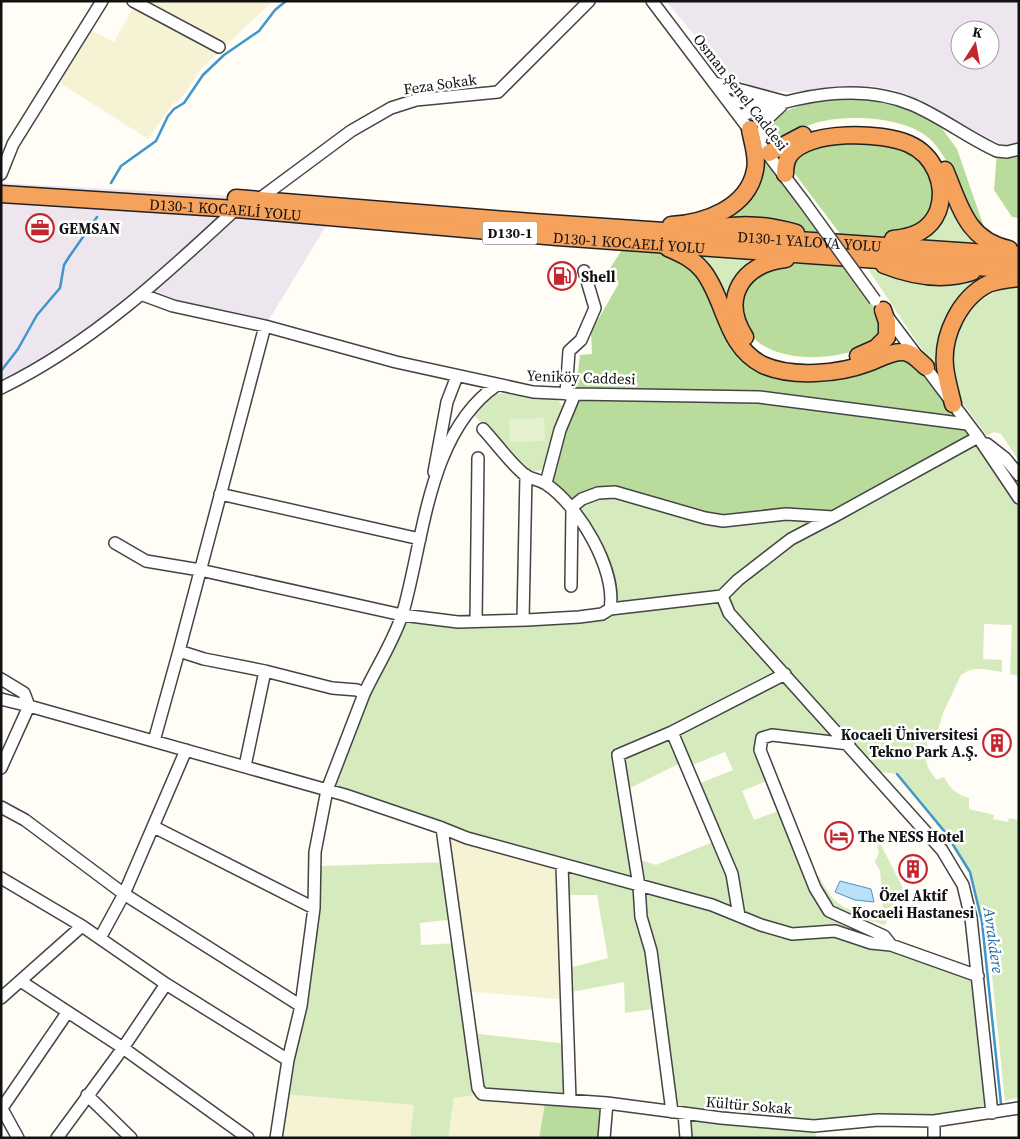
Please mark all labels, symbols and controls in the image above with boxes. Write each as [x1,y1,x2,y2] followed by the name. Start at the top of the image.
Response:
[950,20,1000,70] north arrow
[971,21,984,43] text: K
[689,29,793,155] street label: Osman Şenel Caddesi
[402,68,479,100] street label: Feza Sokak
[149,193,303,225] street label: D130-1 KOCAELİ YOLU
[25,213,55,243] office icon: GEMSAN
[59,218,120,239] place label: GEMSAN
[482,222,538,244] road number: D130-1
[737,225,882,256] street label: D130-1 YALOVA YOLU
[552,226,706,258] street label: D130-1 KOCAELİ YOLU
[547,261,577,291] fuel station icon: Shell
[581,266,616,287] place label: Shell
[526,365,636,389] street label: Yeniköy Caddesi
[841,724,978,762] place label: Kocaeli Üniversitesi Tekno Park A.Ş.
[982,728,1012,758] building icon: Kocaeli Üniversitesi Tekno Park A.Ş.
[824,821,854,851] hotel icon: The NESS Hotel
[858,826,964,847] place label: The NESS Hotel
[898,854,928,884] building icon: Özel Aktif Kocaeli Hastanesi
[852,885,974,923] place label: Özel Aktif Kocaeli Hastanesi
[978,905,1010,975] water label: Avrakdere
[705,1091,794,1119] street label: Kültür Sokak

